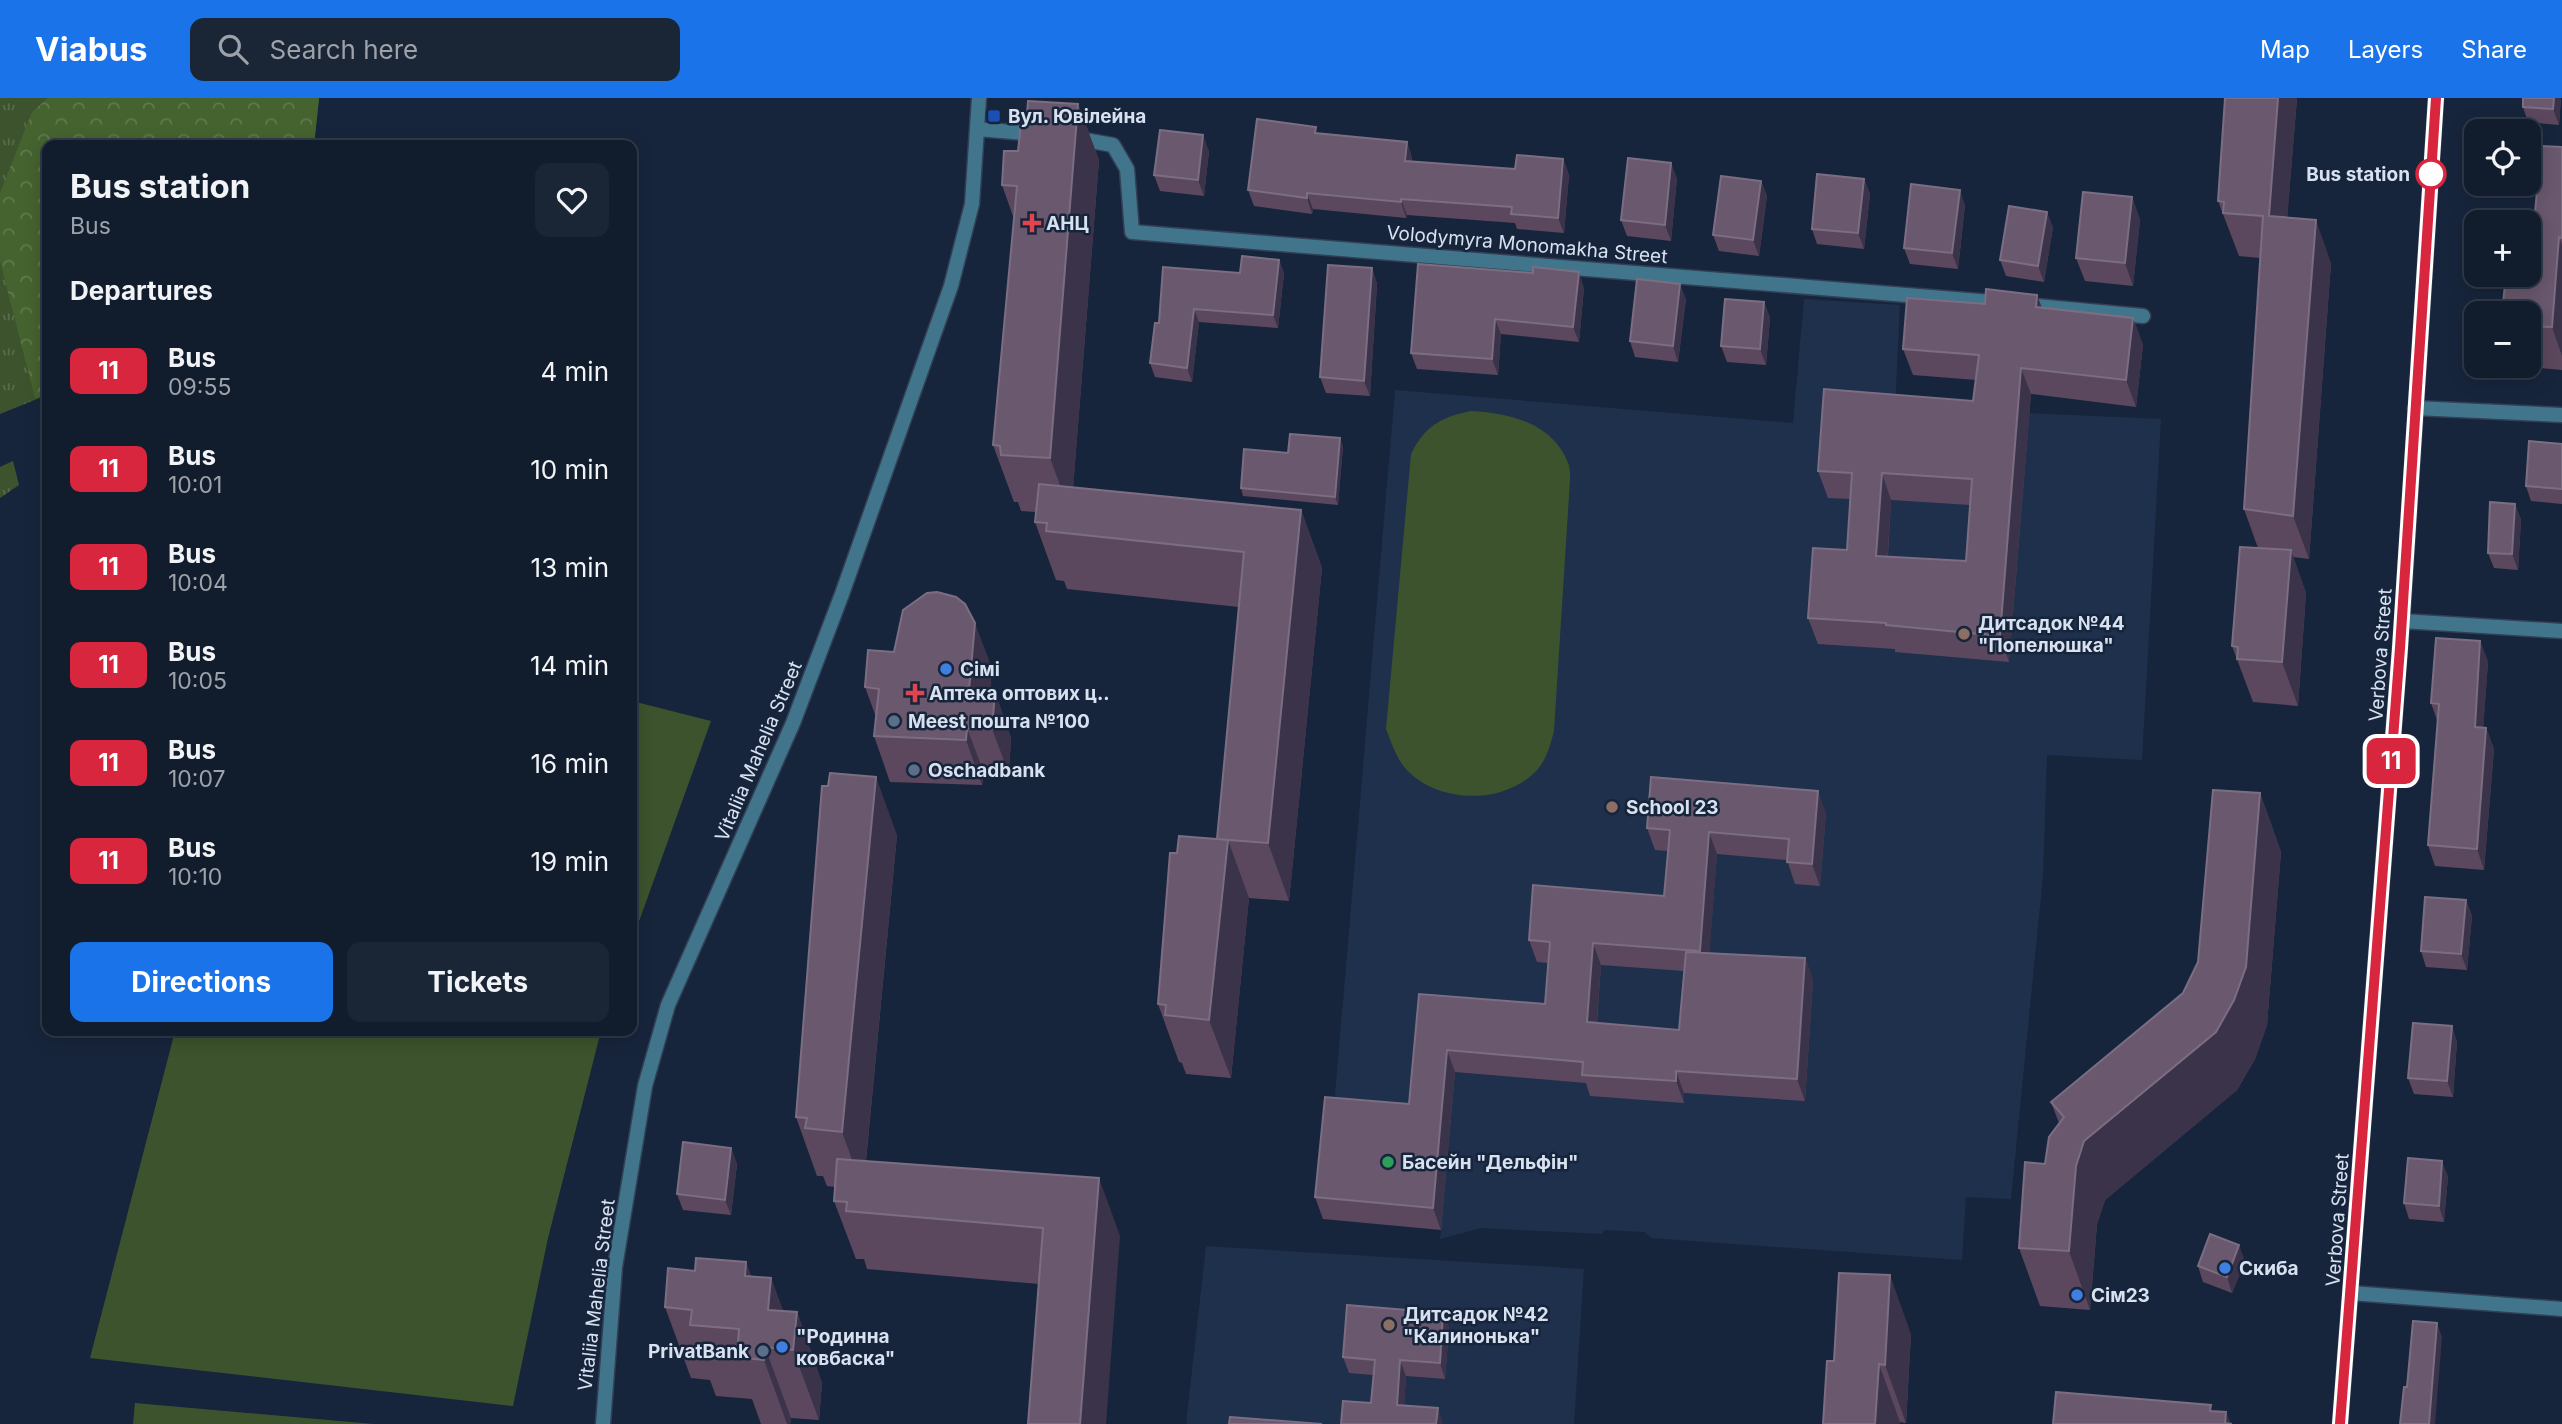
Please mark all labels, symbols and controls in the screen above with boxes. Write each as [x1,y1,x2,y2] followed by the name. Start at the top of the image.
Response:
[190,18,680,81] search box
[35,29,148,69] text: Viabus
[214,30,252,68] icon: search
[270,34,418,65] text: Search here
[2260,35,2310,64] text: Map
[2348,35,2423,64] text: Layers
[2461,35,2527,64] text: Share
[1008,105,1146,128] place label: Вул. Ювілейна
[986,108,1002,124] marker: Вул. Ювілейна
[2464,119,2541,378] map controls
[2464,119,2541,196] button: locate
[2416,159,2446,189] marker: Bus station
[535,163,609,237] button: heart
[2306,163,2410,186] place label: Bus station
[70,166,250,206] text: Bus station
[2464,210,2541,287] button: +
[70,212,111,240] text: Bus
[1046,212,1089,235] place label: АНЦ
[1024,215,1040,231] marker: АНЦ
[1386,221,1668,268] street label: Volodymyra Monomakha Street
[70,275,213,306] text: Departures
[2464,301,2541,378] button: −
[168,342,216,373] text: Bus
[98,356,119,385] text: 11
[540,356,609,387] text: 4 min
[168,373,231,401] text: 09:55
[168,440,216,471] text: Bus
[98,454,119,483] text: 11
[530,454,609,485] text: 10 min
[168,471,222,499] text: 10:01
[168,538,216,569] text: Bus
[98,552,119,581] text: 11
[531,552,609,583] text: 13 min
[168,569,228,597] text: 10:04
[2364,588,2397,722] street label: Verbova Street
[1978,612,2125,657] place label: Дитсадок №44 "Попелюшка"
[1956,626,1972,642] marker: Дитсадок №44 "Попелюшка"
[168,636,216,667] text: Bus
[98,650,119,679] text: 11
[530,650,609,681] text: 14 min
[710,658,807,845] street label: Vitaliia Mahelia Street
[960,658,1000,681] place label: Сімі
[938,661,954,677] marker: Сімі
[168,667,227,695] text: 10:05
[929,682,1110,705] place label: Аптека оптових ц..
[907,685,923,701] marker: Аптека оптових ц..
[908,710,1090,733] place label: Meest пошта №100
[886,713,902,729] marker: Meest пошта №100
[168,734,216,765] text: Bus
[2360,738,2422,784] line badge: 11
[2381,746,2401,775] text: 11
[98,748,119,777] text: 11
[531,748,609,779] text: 16 min
[928,759,1045,782] place label: Oschadbank
[906,762,922,778] marker: Oschadbank
[168,765,226,793] text: 10:07
[1626,796,1719,819] place label: School 23
[1604,799,1620,815] marker: School 23
[168,832,216,863] text: Bus
[98,846,119,875] text: 11
[531,846,609,877] text: 19 min
[168,863,222,891] text: 10:10
[70,942,333,1022] button: Directions
[347,942,609,1022] button: Tickets
[1402,1151,1579,1174] place label: Басейн "Дельфін"
[2321,1153,2354,1287] street label: Verbova Street
[1380,1154,1396,1170] marker: Басейн "Дельфін"
[573,1198,620,1392] street label: Vitaliia Mahelia Street
[2239,1257,2299,1280] place label: Скиба
[2217,1260,2233,1276] marker: Скиба
[2091,1284,2150,1307] place label: Сім23
[2069,1287,2085,1303] marker: Сім23
[1403,1303,1549,1348] place label: Дитсадок №42 "Калинонька"
[1381,1317,1397,1333] marker: Дитсадок №42 "Калинонька"
[796,1325,895,1370] place label: "Родинна ковбаска"
[774,1339,790,1355] marker: "Родинна ковбаска"
[648,1340,749,1363] place label: PrivatBank
[755,1343,771,1359] marker: PrivatBank

